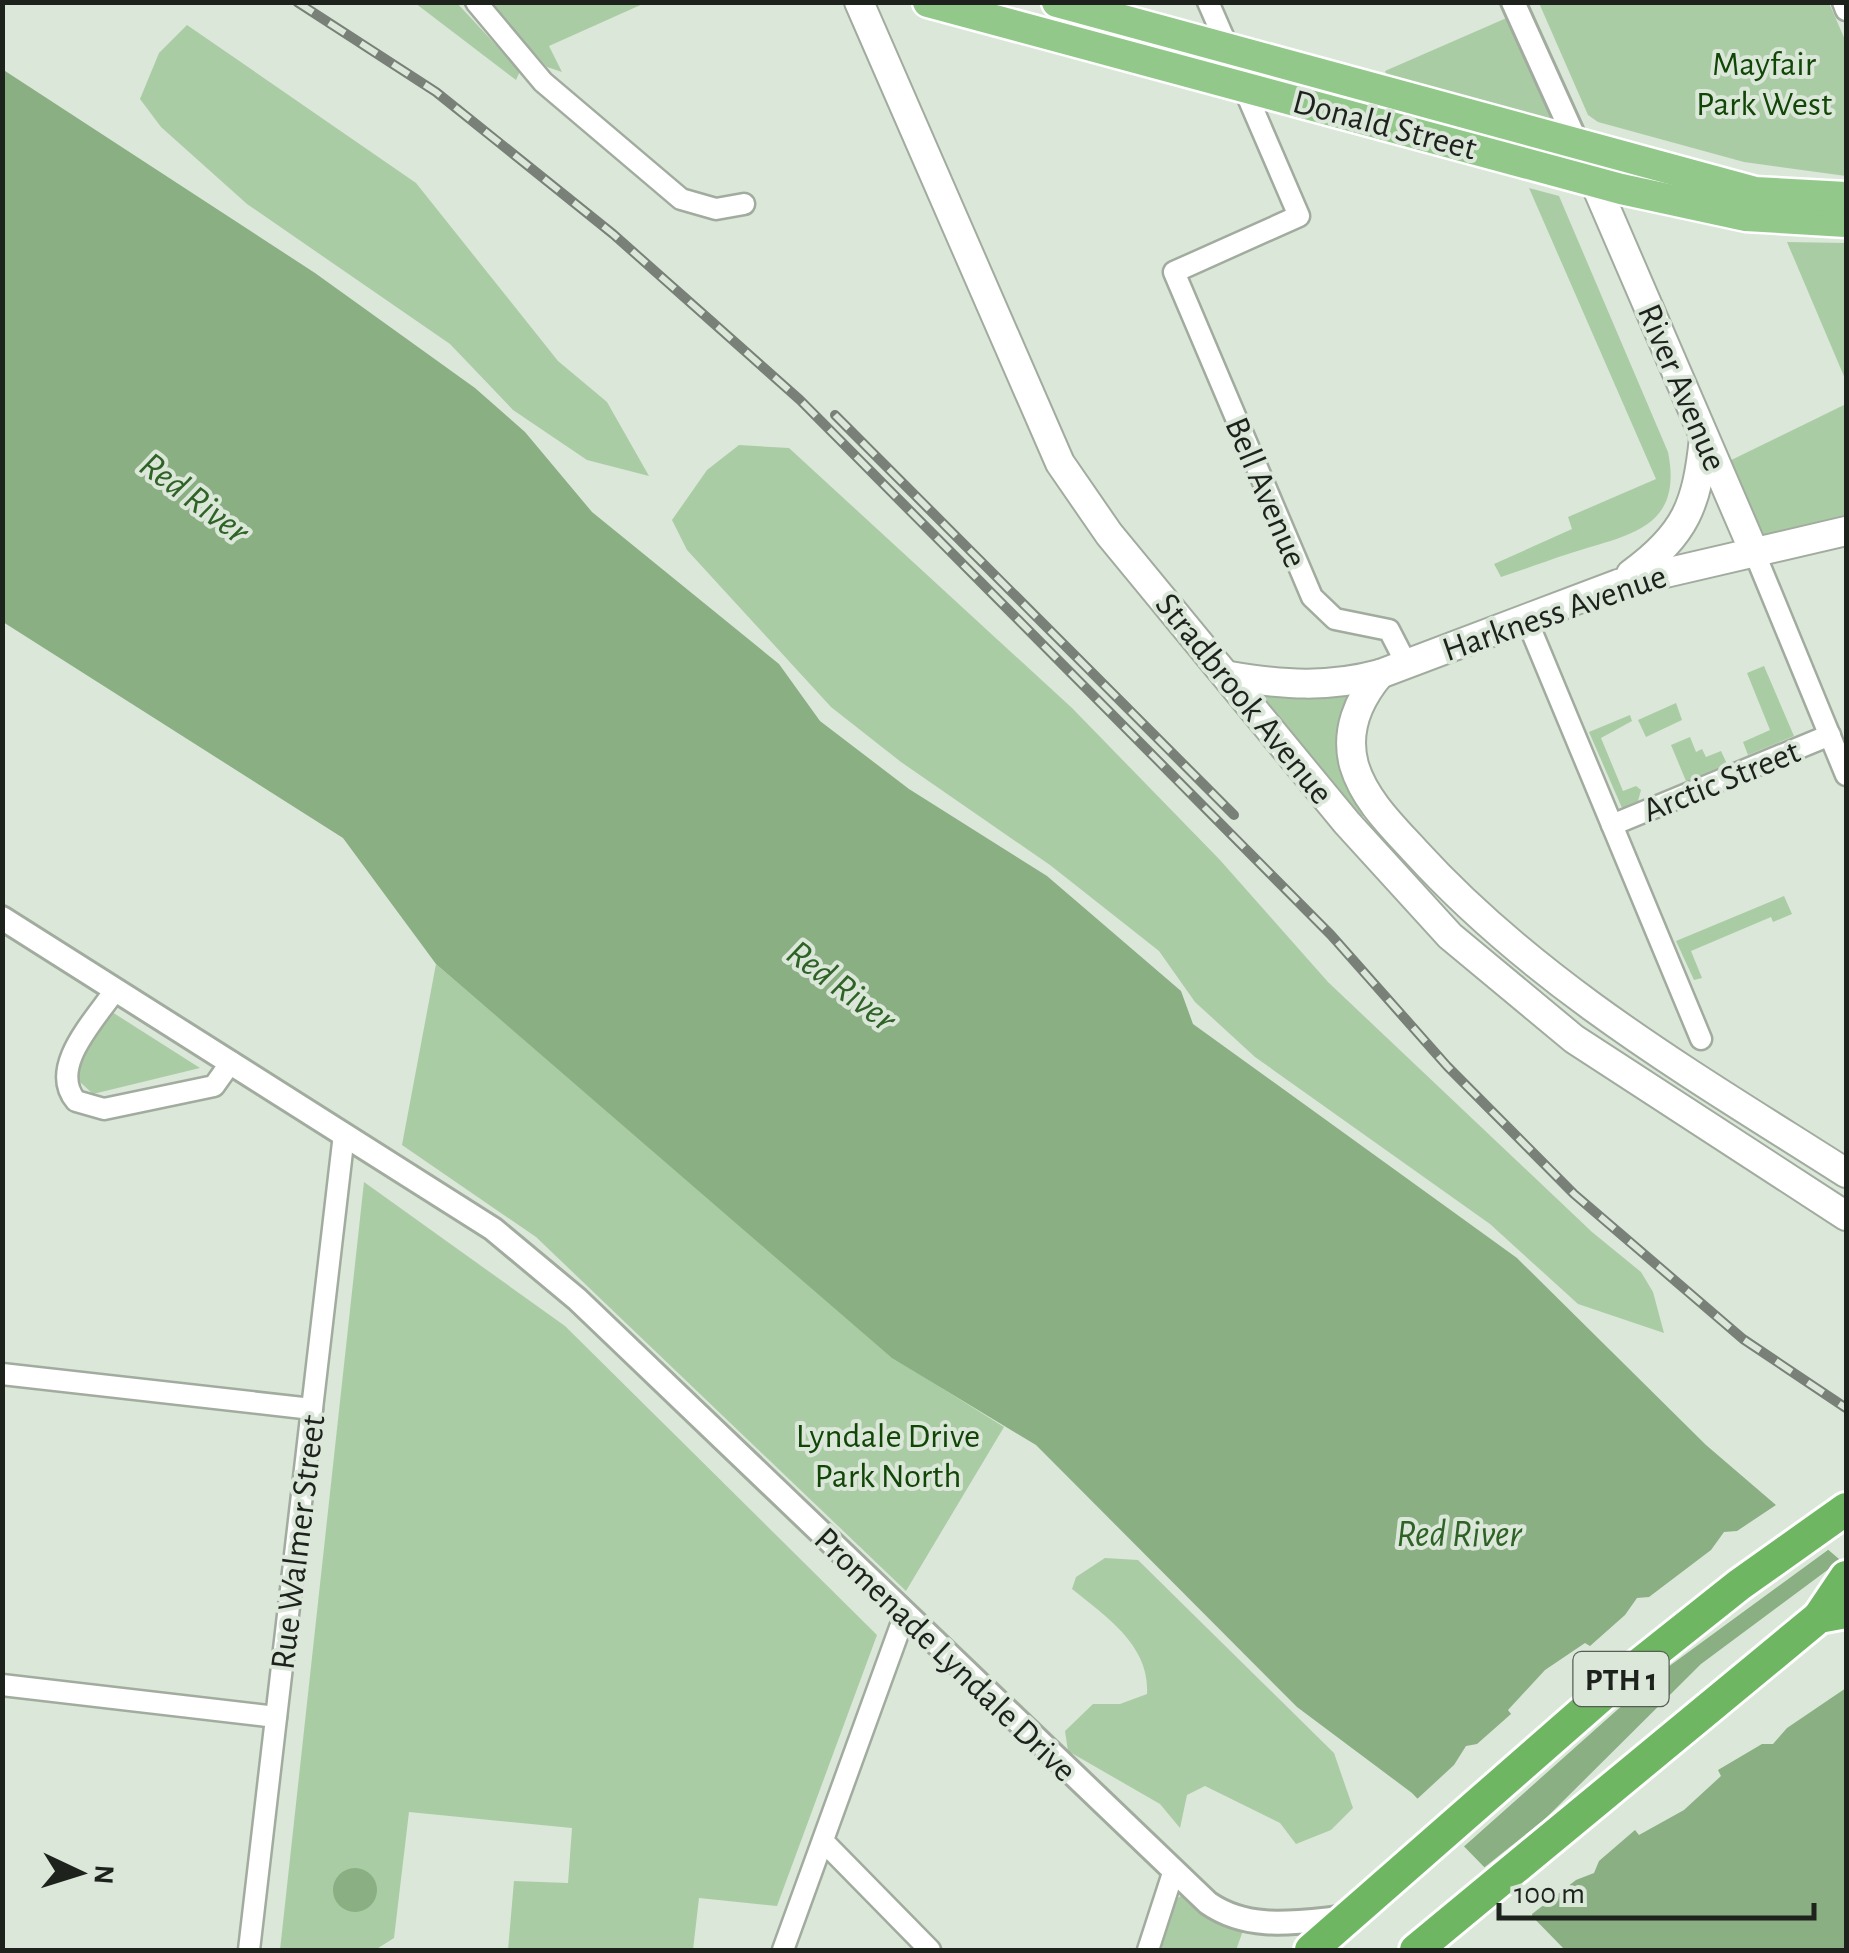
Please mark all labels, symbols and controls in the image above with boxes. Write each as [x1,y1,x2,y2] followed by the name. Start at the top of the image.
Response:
[1696,47,1832,122] park label: Mayfair Park West
[1289,84,1480,167] street label: Donald Street
[1631,299,1732,476] street label: River Avenue
[1218,412,1313,573] street label: Bell Avenue
[132,446,257,553] water label: Red River
[1438,559,1671,668] street label: Harkness Avenue
[1148,587,1339,811] street label: Stradbrook Avenue
[1638,734,1805,829] street label: Arctic Street
[779,934,904,1041] water label: Red River
[266,1413,331,1671] street label: Rue Walmer Street
[796,1419,980,1494] park label: Lyndale Drive Park North
[1396,1516,1523,1554] water label: Red River
[807,1521,1082,1789] street label: Promenade Lyndale Drive
[1574,1652,1668,1706] road number: PTH 1
[30,1823,130,1923] north arrow
[1499,1858,1814,1920] scale bar
[88,1864,118,1885] text: N
[1514,1879,1585,1909] text: 100 m

